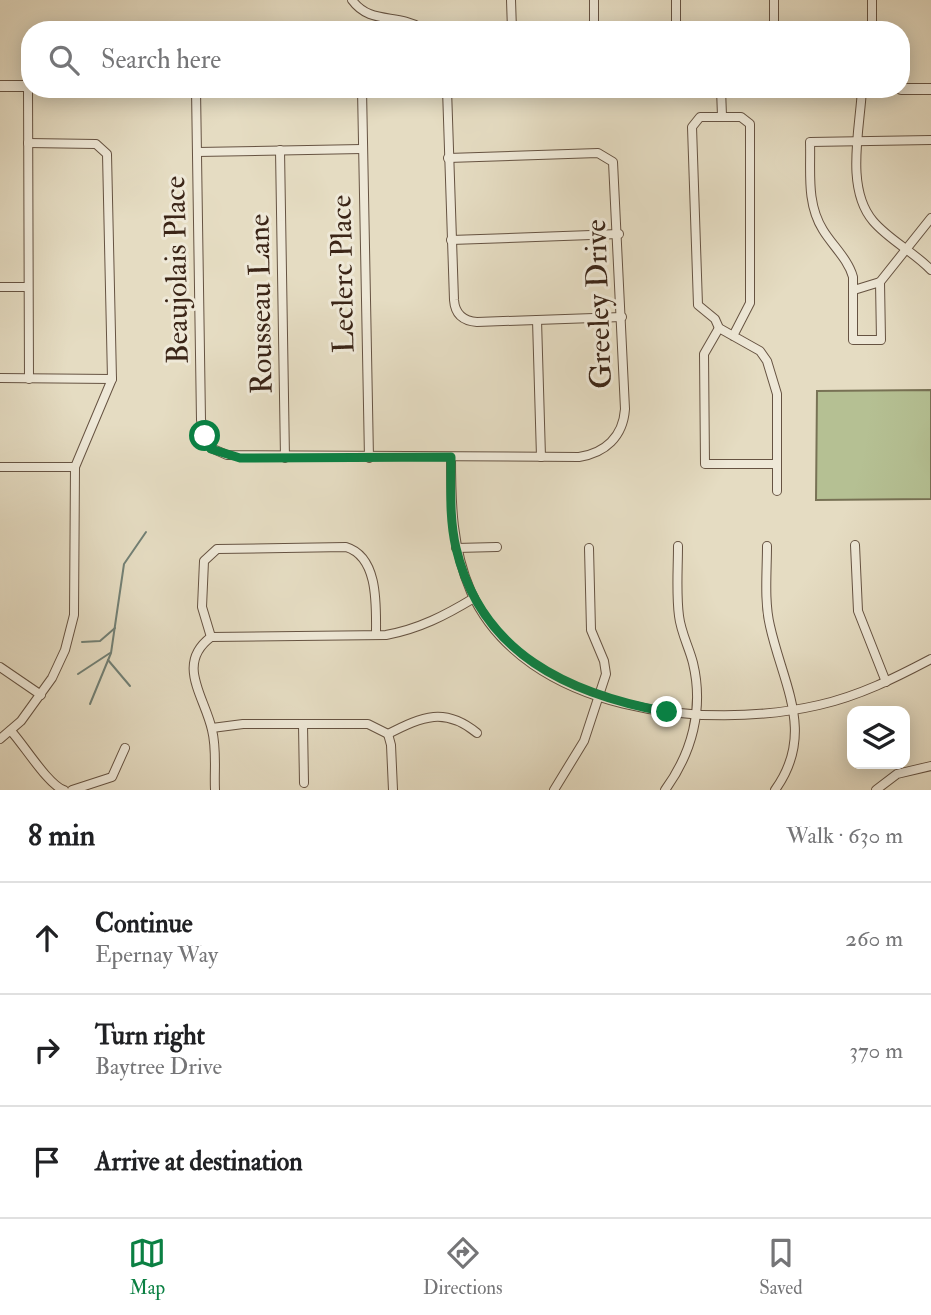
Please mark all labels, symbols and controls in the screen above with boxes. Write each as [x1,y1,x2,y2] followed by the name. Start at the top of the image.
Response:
[21,21,910,98] search box
[45,41,83,79] icon: search
[101,44,221,76] text: Search here
[156,176,197,364] street label: Beaujolais Place
[323,195,362,353] street label: Leclerc Place
[240,213,281,395] street label: Rousseau Lane
[577,219,620,389] street label: Greeley Drive
[189,420,220,451] route start
[651,696,682,727] route end
[847,706,910,769] map controls
[847,706,910,769] button: layers
[28,817,95,854] text: 8 min
[786,821,903,850] text: Walk · 630 m
[95,908,193,940] text: Continue
[28,919,66,957] icon: ahead
[845,924,903,953] text: 260 m
[95,940,218,969] text: Epernay Way
[95,1020,205,1052] text: Turn right
[28,1031,66,1069] icon: right
[849,1036,903,1065] text: 370 m
[95,1052,222,1081] text: Baytree Drive
[28,1143,66,1181] icon: arrive
[95,1146,303,1178] text: Arrive at destination
[128,1234,166,1300] tab: Map
[423,1234,503,1300] tab: Directions
[759,1234,803,1300] tab: Saved

